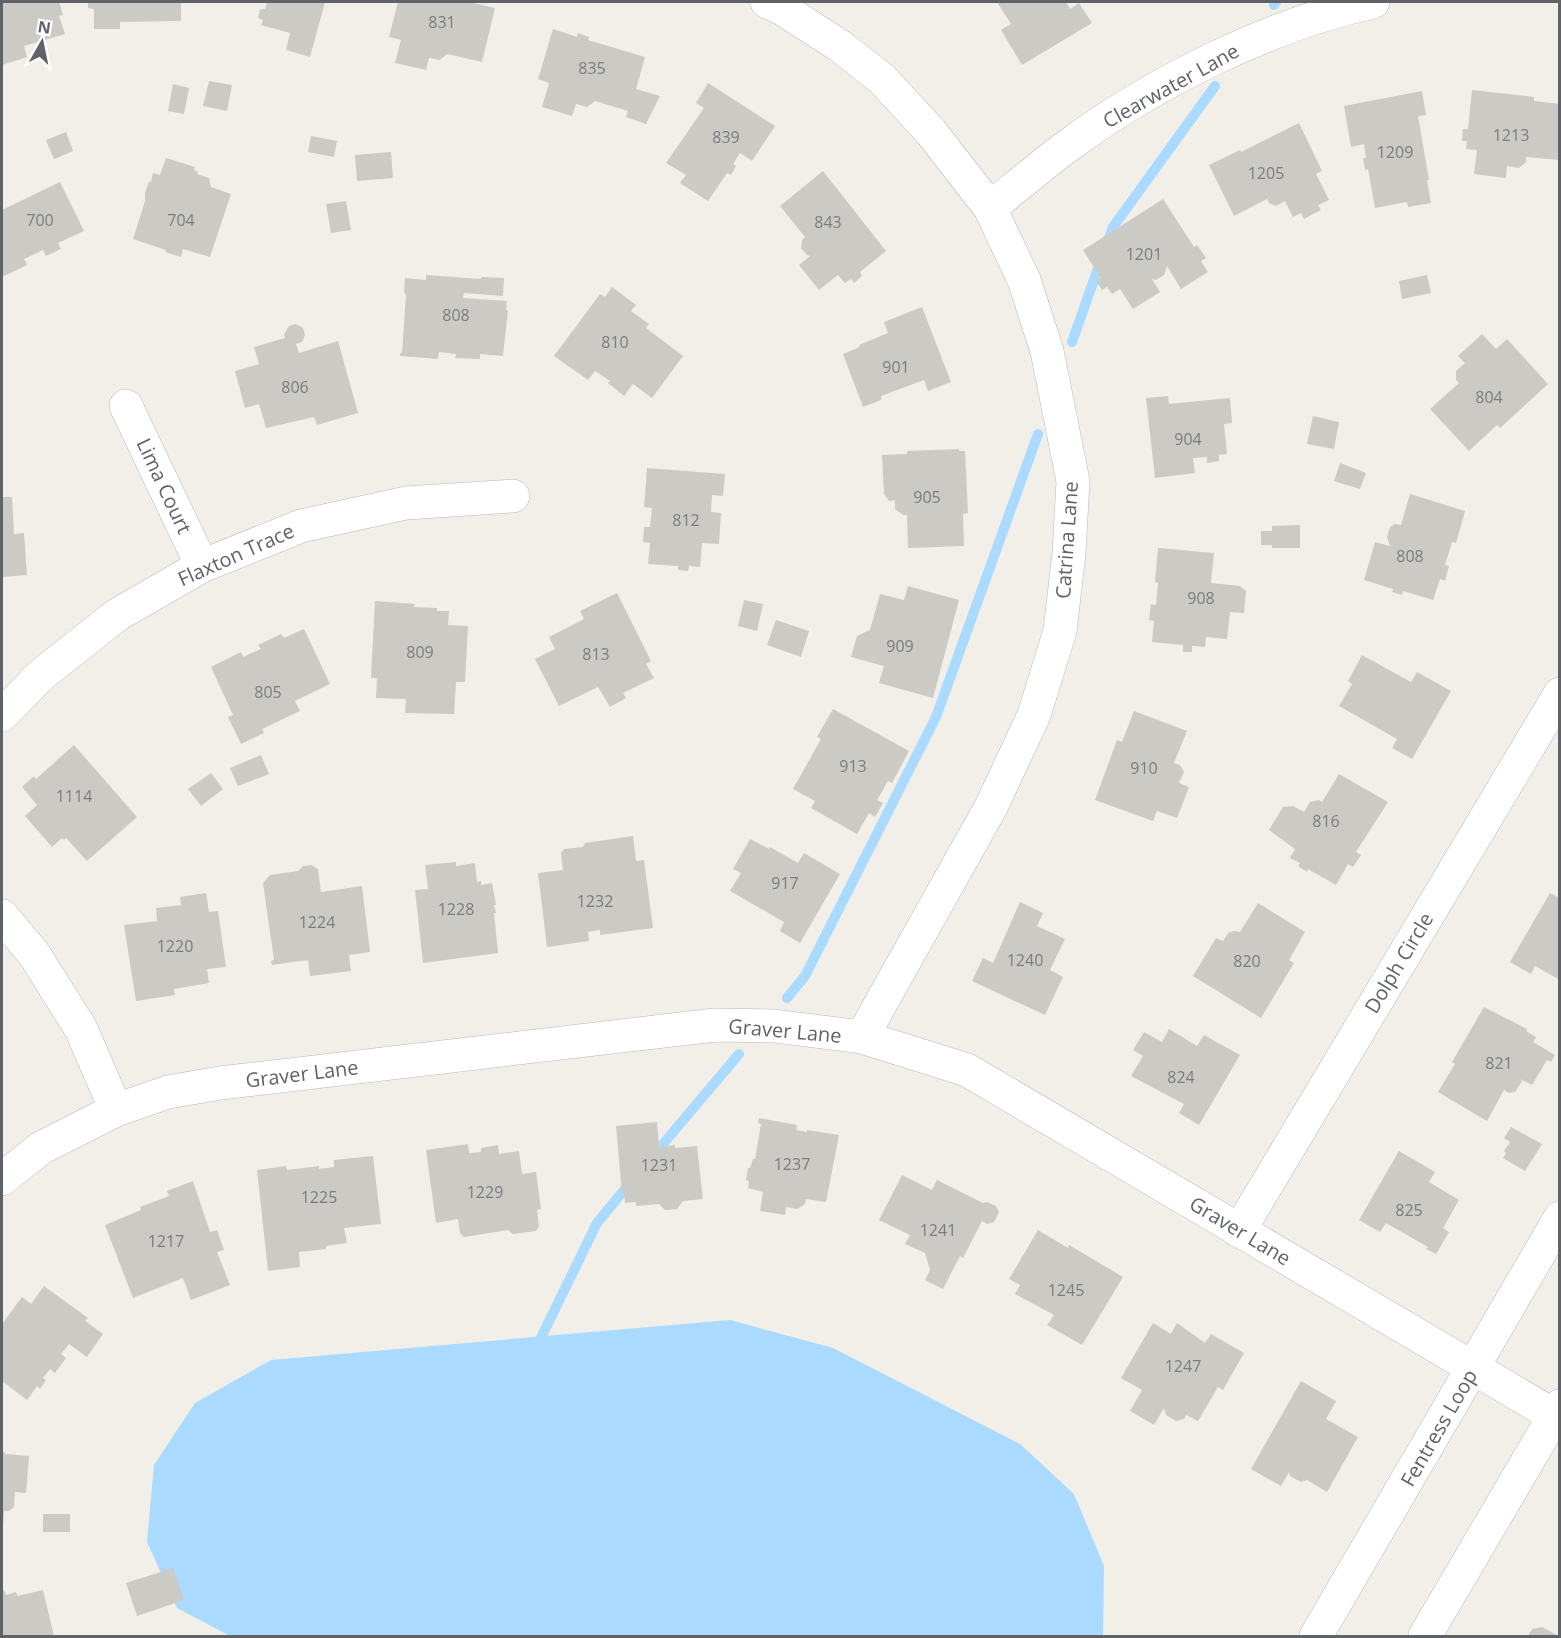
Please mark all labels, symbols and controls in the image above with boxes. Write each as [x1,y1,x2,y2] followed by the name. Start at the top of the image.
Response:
[428,11,456,33] house number: 831
[12,12,72,72] north arrow
[36,15,52,39] text: N
[1098,37,1244,134] street label: Clearwater Lane
[578,57,606,79] house number: 835
[1493,124,1529,146] house number: 1213
[712,126,740,148] house number: 839
[1377,141,1413,163] house number: 1209
[1248,162,1284,184] house number: 1205
[26,209,54,231] house number: 700
[167,209,195,231] house number: 704
[814,211,842,233] house number: 843
[1126,243,1162,265] house number: 1201
[442,304,470,326] house number: 808
[601,331,629,353] house number: 810
[882,356,910,378] house number: 901
[281,376,309,398] house number: 806
[1475,386,1503,408] house number: 804
[1174,428,1202,450] house number: 904
[131,434,198,538] street label: Lima Court
[1049,480,1084,600] street label: Catrina Lane
[913,486,941,508] house number: 905
[672,509,700,531] house number: 812
[173,517,298,592] street label: Flaxton Trace
[1396,545,1424,567] house number: 808
[1187,587,1215,609] house number: 908
[886,635,914,657] house number: 909
[406,641,434,663] house number: 809
[582,643,610,665] house number: 813
[254,681,282,703] house number: 805
[839,755,867,777] house number: 913
[1130,757,1158,779] house number: 910
[56,785,92,807] house number: 1114
[1312,810,1340,832] house number: 816
[771,872,799,894] house number: 917
[577,890,613,912] house number: 1232
[438,898,474,920] house number: 1228
[1358,907,1439,1018] street label: Dolph Circle
[299,911,335,933] house number: 1224
[157,935,193,957] house number: 1220
[1007,949,1043,971] house number: 1240
[1233,950,1261,972] house number: 820
[727,1012,843,1049] street label: Graver Lane
[1485,1052,1513,1074] house number: 821
[244,1053,360,1094] street label: Graver Lane
[1167,1066,1195,1088] house number: 824
[774,1153,810,1175] house number: 1237
[641,1154,677,1176] house number: 1231
[467,1181,503,1203] house number: 1229
[301,1186,337,1208] house number: 1225
[1185,1190,1296,1271] street label: Graver Lane
[1395,1199,1423,1221] house number: 825
[920,1219,956,1241] house number: 1241
[148,1230,184,1252] house number: 1217
[1048,1279,1084,1301] house number: 1245
[1165,1355,1201,1377] house number: 1247
[1394,1364,1483,1491] street label: Fentress Loop

